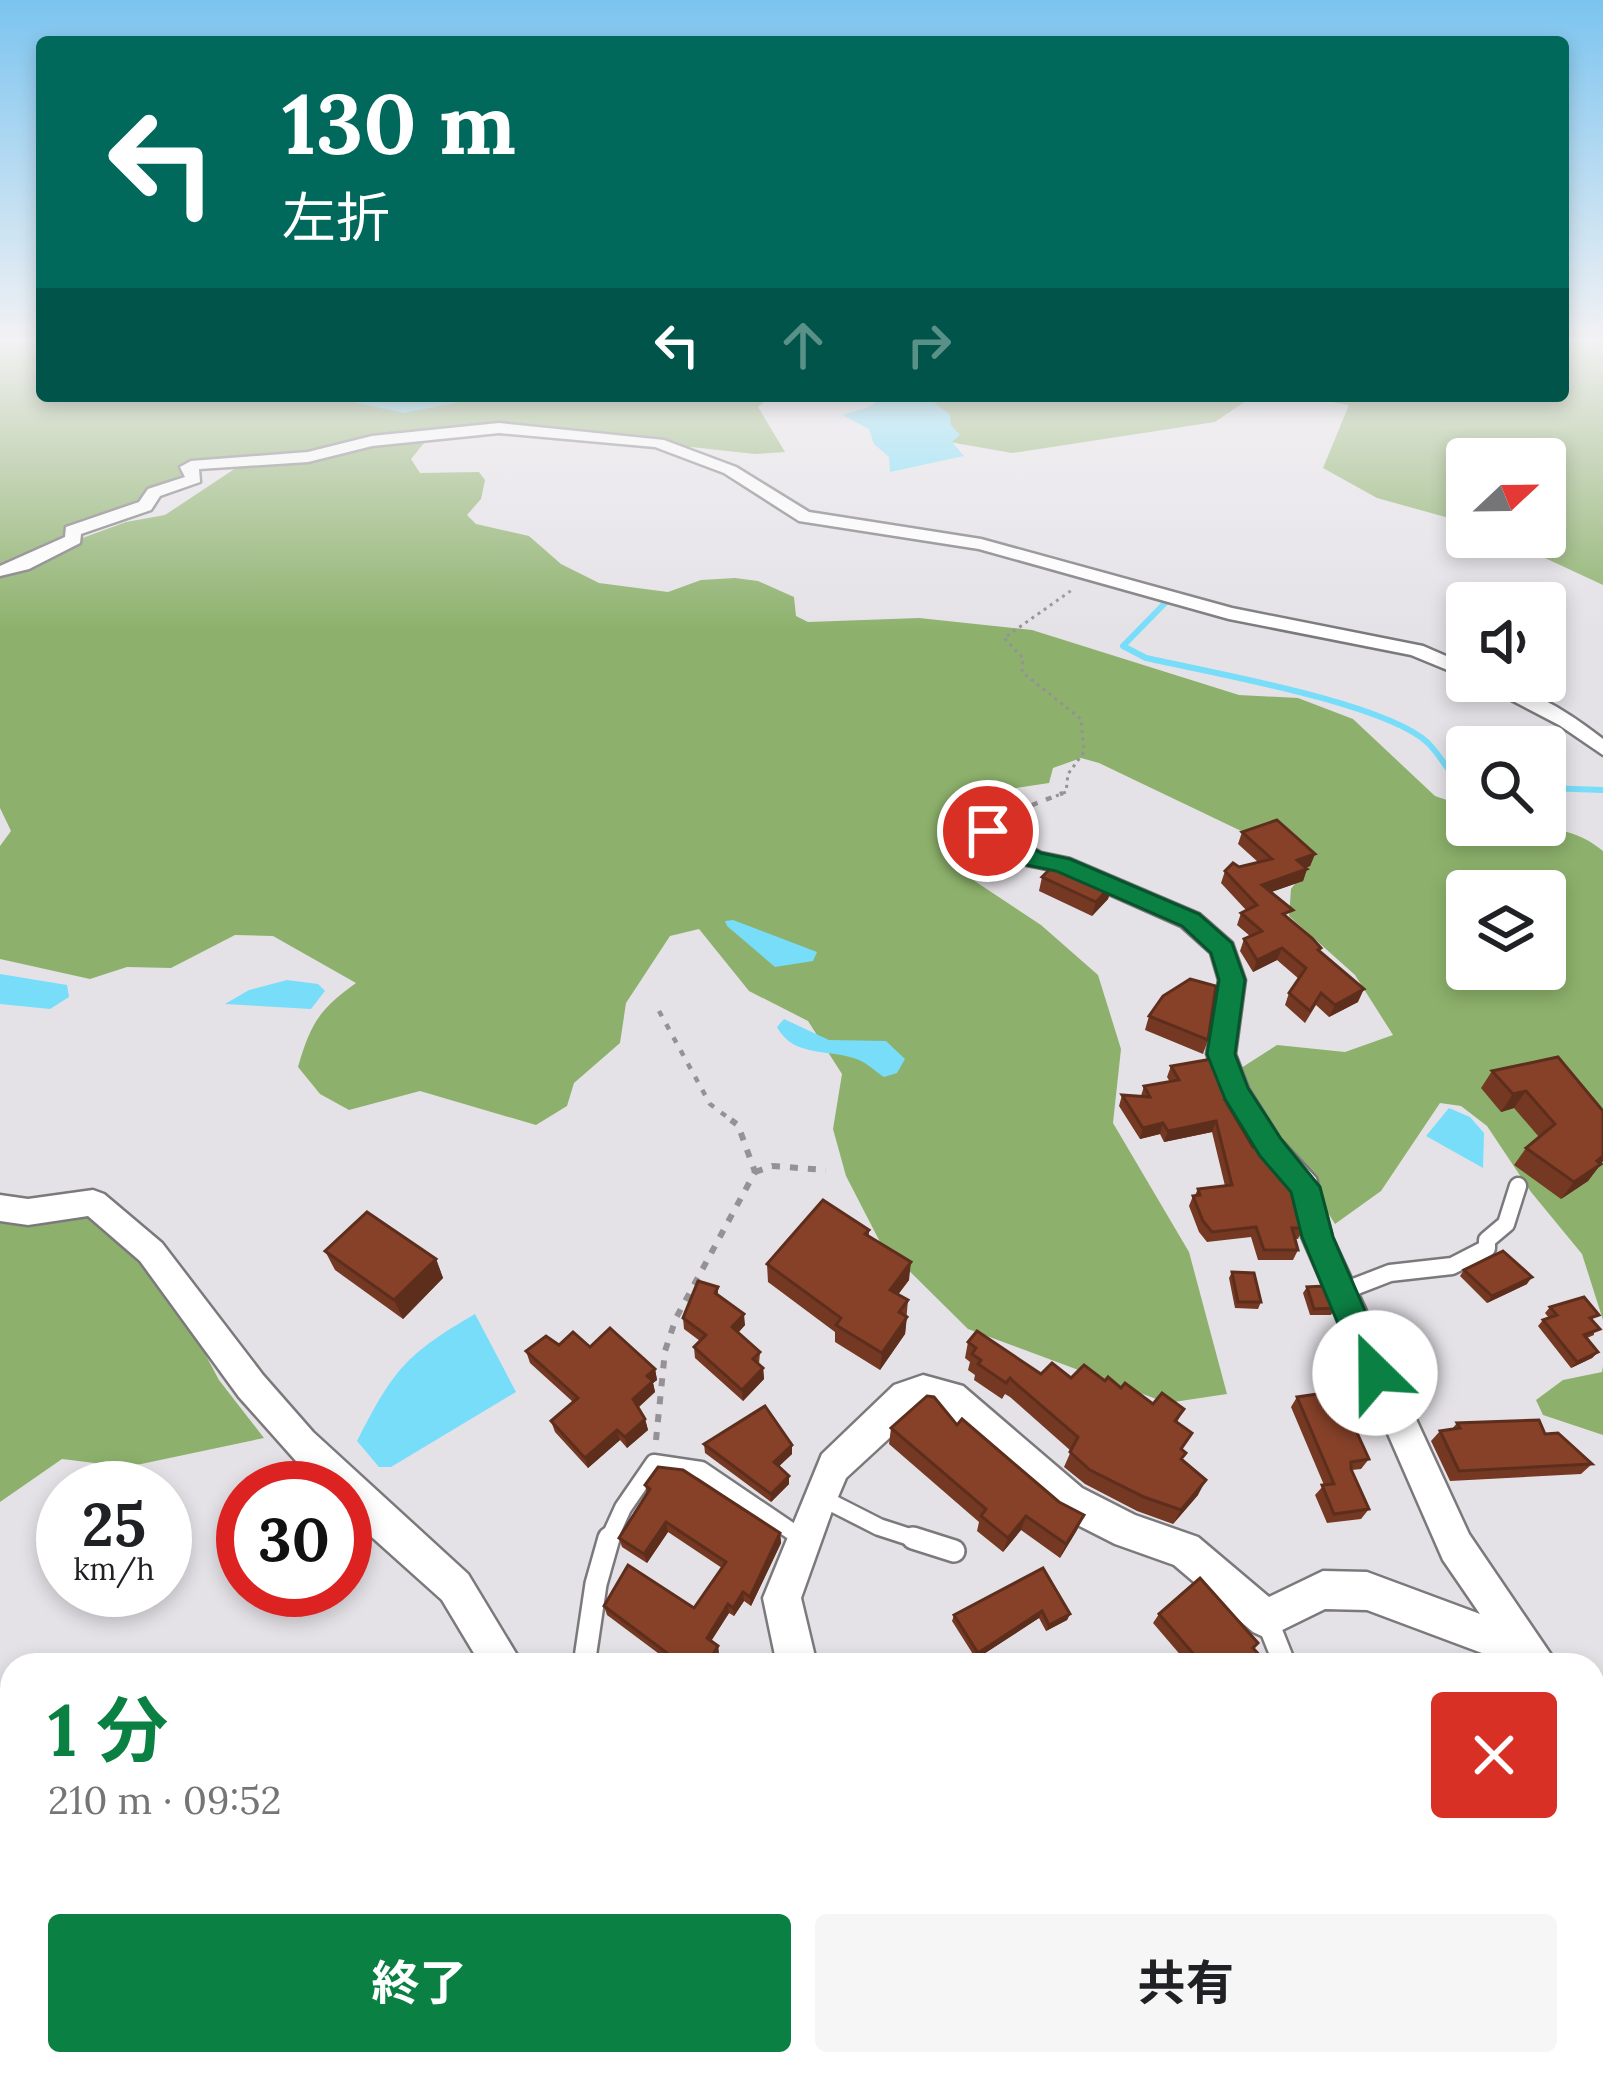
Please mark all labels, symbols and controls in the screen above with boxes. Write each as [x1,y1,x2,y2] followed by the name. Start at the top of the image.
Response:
[282,69,516,177] text: 130 m
[84,84,240,240] icon: left
[282,183,390,252] text: 左折
[644,312,710,378] icon: left
[770,312,836,378] icon: ahead
[896,312,962,378] icon: right
[1446,438,1566,558] north arrow
[1446,438,1566,990] map controls
[1446,582,1566,702] button: sound
[1446,726,1566,846] button: search
[937,780,1039,882] pin
[955,798,1021,864] icon: arrive
[1446,870,1566,990] button: layers
[1312,1310,1438,1436] position arrow
[216,1461,372,1617] speed limit sign: 30
[82,1486,146,1562] text: 25
[73,1550,155,1588] text: km/h
[48,1684,168,1776] text: 1 分
[1431,1692,1557,1818] button: close
[48,1775,281,1825] text: 210 m · 09:52
[48,1914,791,2052] button: 終了
[815,1914,1557,2052] button: 共有

